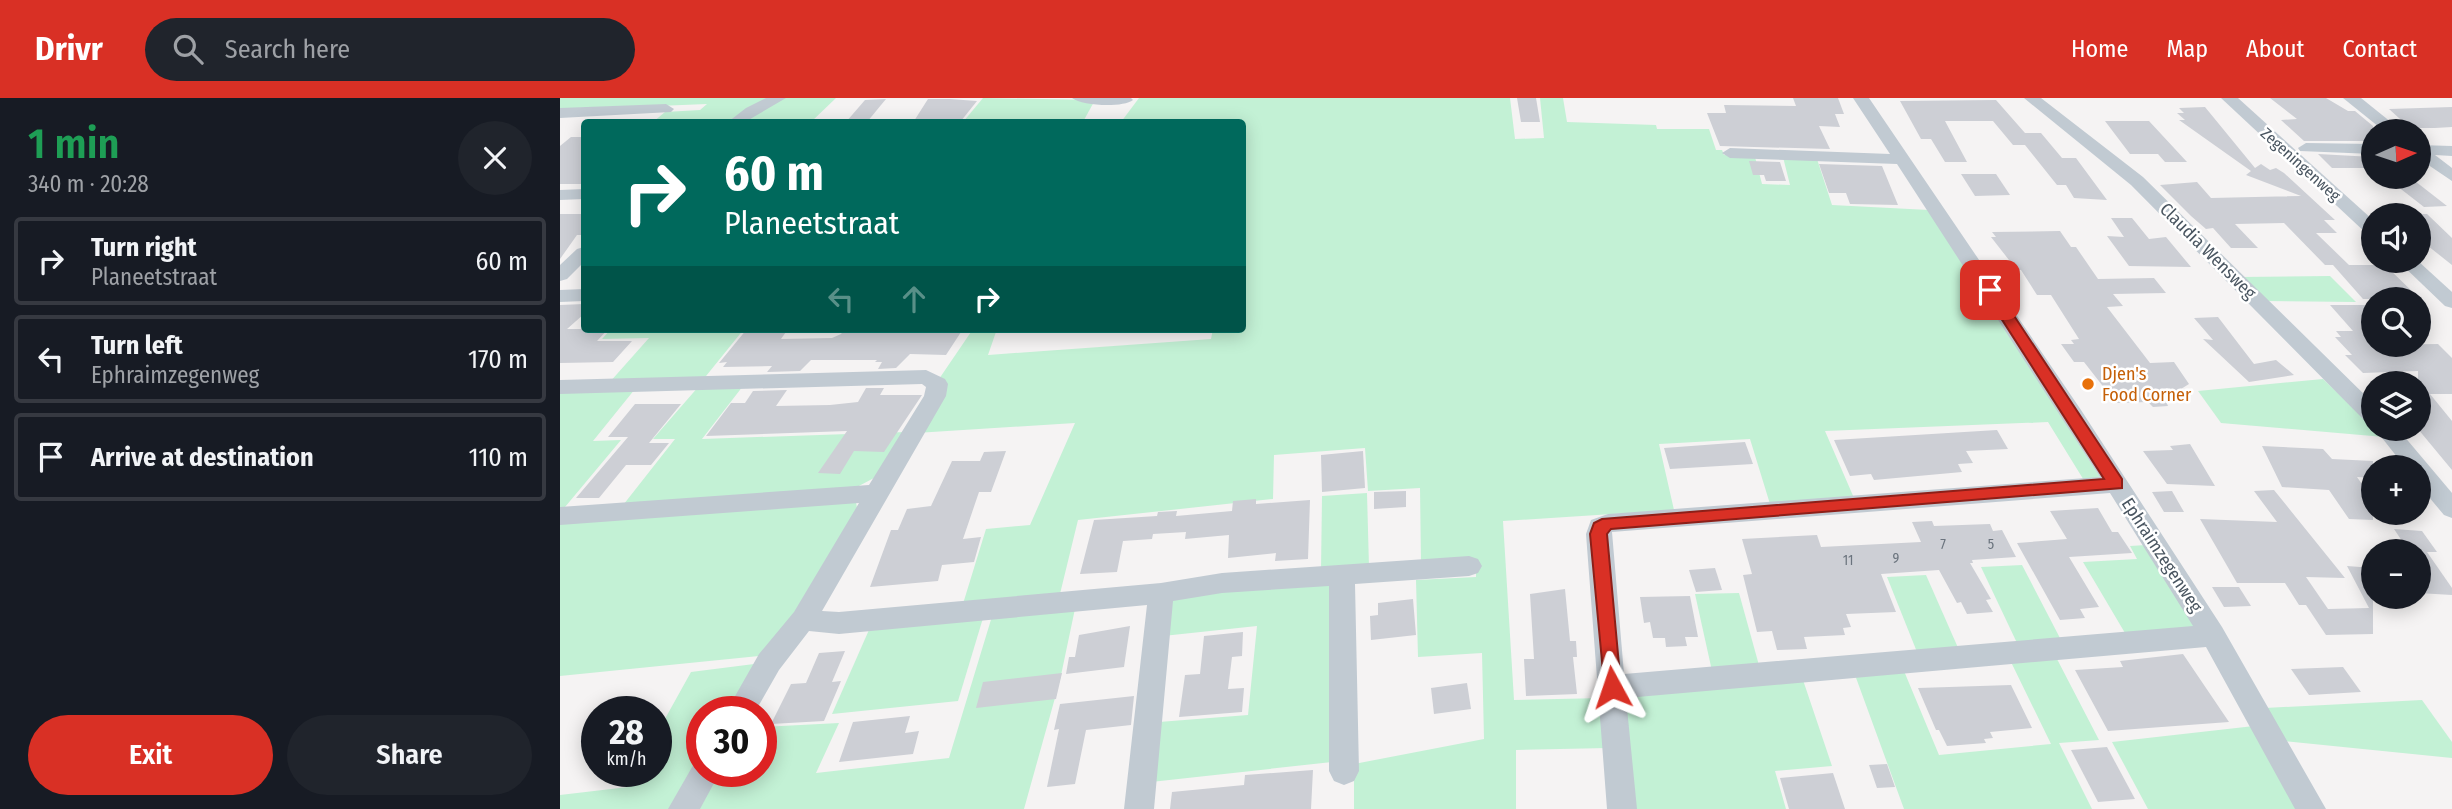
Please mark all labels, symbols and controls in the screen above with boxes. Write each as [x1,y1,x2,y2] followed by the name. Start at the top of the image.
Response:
[145,18,635,81] search box
[35,29,103,69] text: Drivr
[169,30,207,68] icon: search
[225,34,350,65] text: Search here
[2071,35,2128,63] text: Home
[2166,35,2208,63] text: Map
[2246,35,2304,63] text: About
[2342,35,2417,63] text: Contact
[28,119,119,169] text: 1 min
[2361,119,2431,189] north arrow
[2361,119,2431,609] map controls
[458,121,532,195] button: close
[2257,124,2345,205] street label: Zegeningenweg
[724,144,824,203] text: 60 m
[609,147,700,238] icon: right
[28,170,149,198] text: 340 m · 20:28
[2155,198,2261,304] street label: Claudia Wensweg
[2361,203,2431,273] button: sound
[724,204,899,242] text: Planeetstraat
[91,232,197,263] text: Turn right
[32,242,70,280] icon: right
[475,246,528,277] text: 60 m
[1960,260,2020,320] pin
[91,263,217,291] text: Planeetstraat
[1971,271,2009,309] icon: arrive
[822,280,860,318] icon: left
[895,280,933,318] icon: ahead
[968,280,1006,318] icon: right
[2361,287,2431,357] button: search
[91,330,183,361] text: Turn left
[32,340,70,378] icon: left
[468,344,528,375] text: 170 m
[91,361,259,389] text: Ephraimzegenweg
[2102,363,2192,406] place label: Djen's Food Corner
[2361,371,2431,441] button: layers
[2080,376,2096,392] marker: Djen's Food Corner
[32,438,70,476] icon: arrive
[91,442,314,473] text: Arrive at destination
[468,442,528,473] text: 110 m
[2361,455,2431,525] button: +
[2117,494,2207,617] street label: Ephraimzegenweg
[1940,536,1946,553] house number: 7
[1988,536,1994,553] house number: 5
[2361,539,2431,609] button: −
[1893,550,1900,567] house number: 9
[1843,552,1853,569] house number: 11
[1575,650,1649,724] position arrow
[686,696,777,787] speed limit sign: 30
[609,711,644,753] text: 28
[28,715,273,795] button: Exit
[287,715,532,795] button: Share
[606,748,647,770] text: km/h

